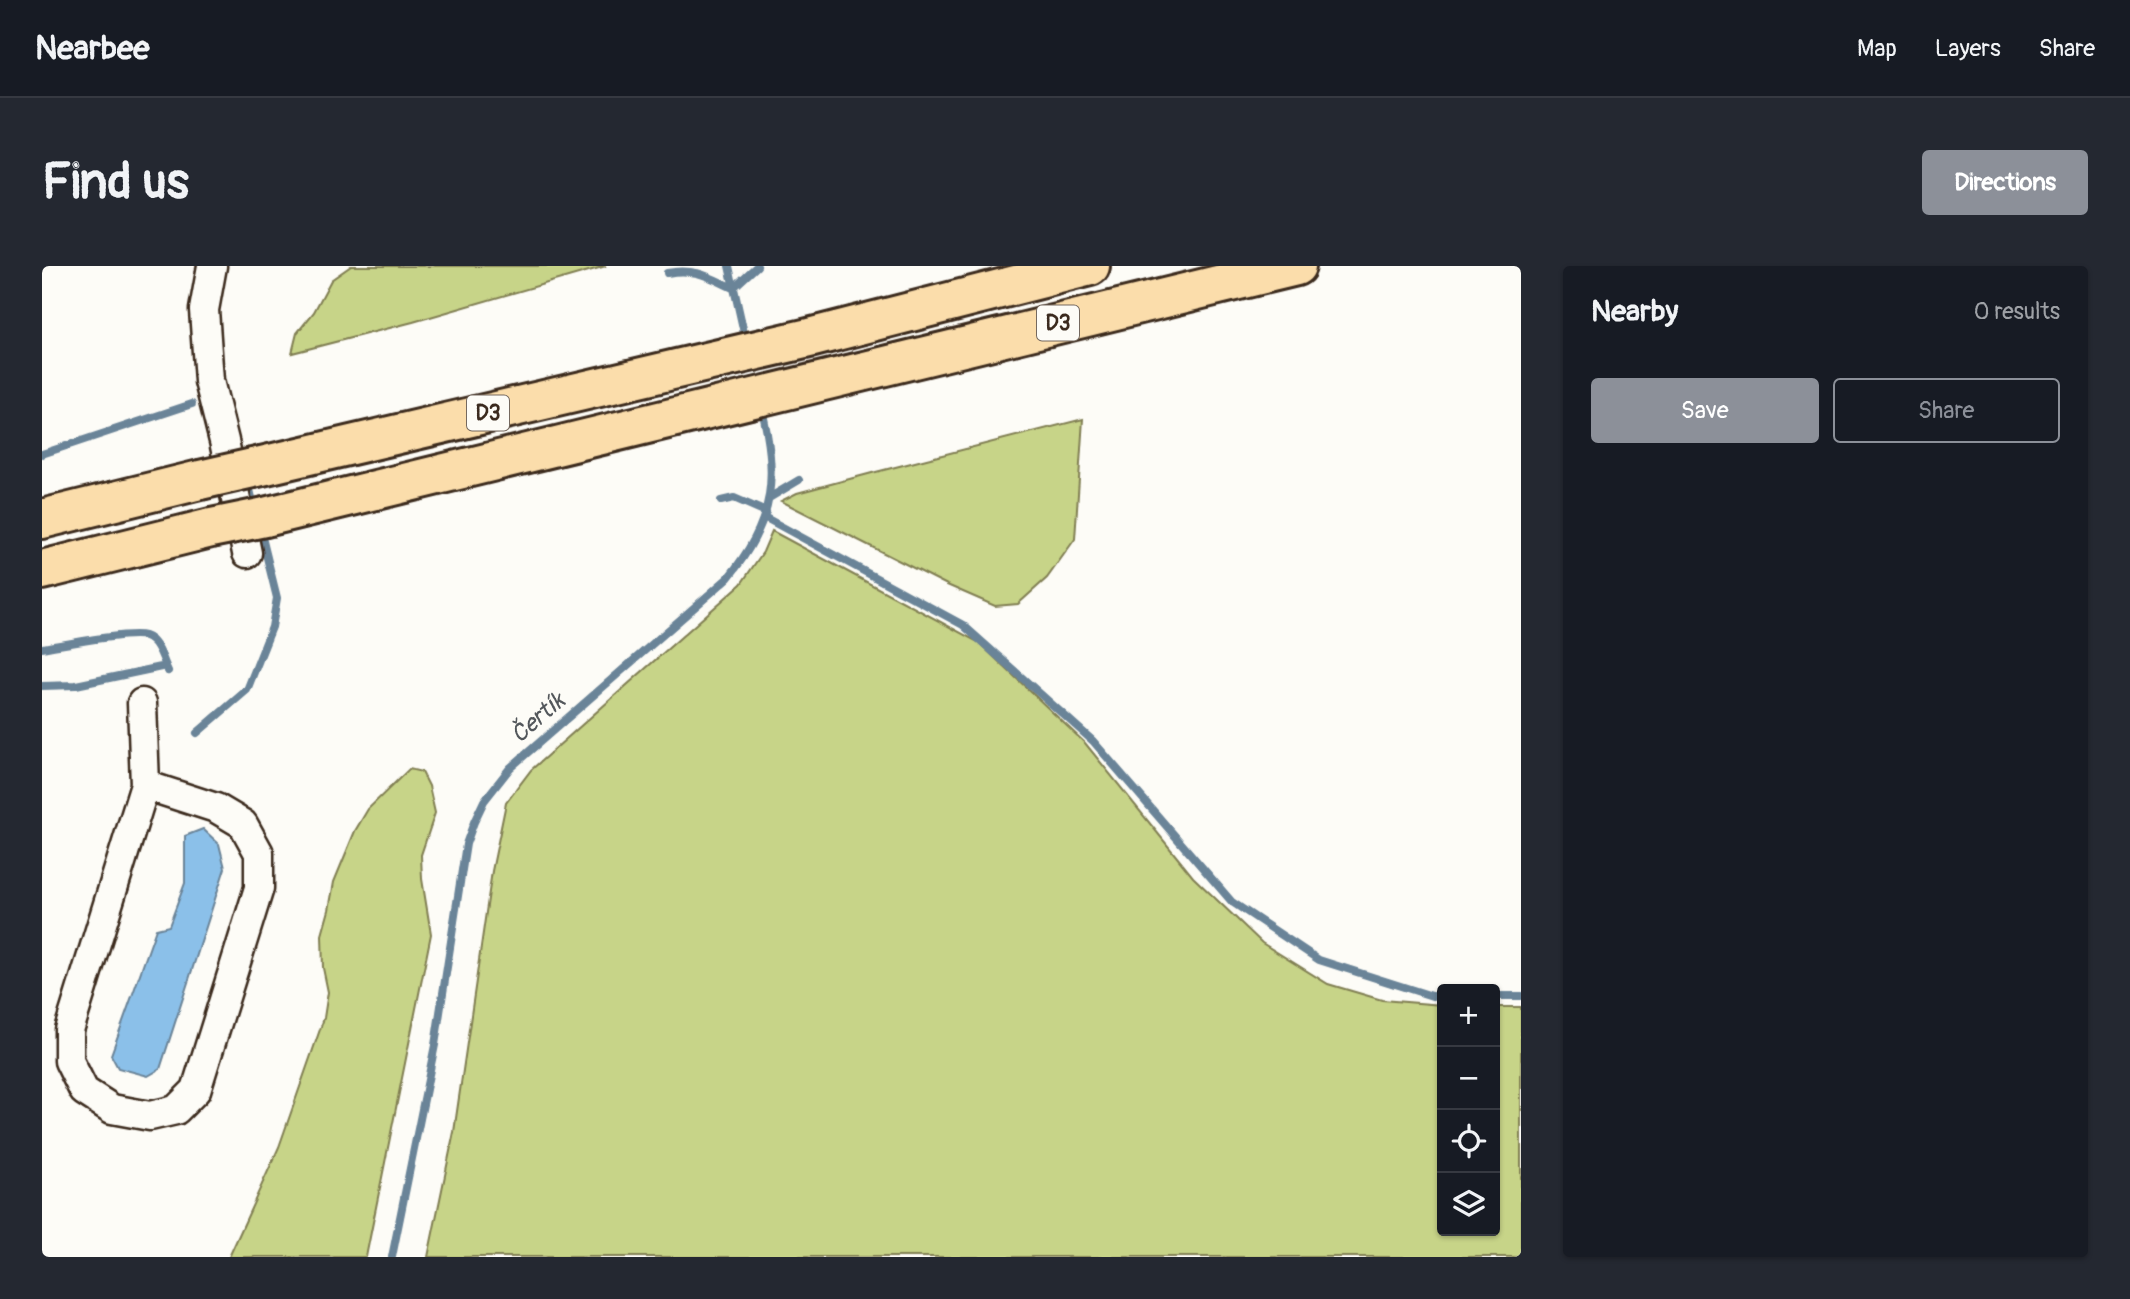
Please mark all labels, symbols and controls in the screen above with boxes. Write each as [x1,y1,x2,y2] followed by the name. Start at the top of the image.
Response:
[35,28,149,69] text: Nearbee
[1857,34,1897,63] text: Map
[1935,34,2001,63] text: Layers
[2039,34,2095,63] text: Share
[1922,150,2088,215] button: Directions
[42,152,189,213] text: Find us
[1591,293,1678,330] text: Nearby
[1974,297,2060,326] text: 0 results
[1037,306,1079,340] road number: D3
[1591,378,1819,443] button: Save
[1833,378,2060,443] button: Share
[467,396,509,430] road number: D3
[505,685,572,749] water label: Čertík
[1437,984,1500,1236] map controls
[1437,984,1500,1047] button: +
[1437,1047,1500,1110] button: −
[1437,1110,1500,1173] button: locate
[1437,1173,1500,1236] button: layers

